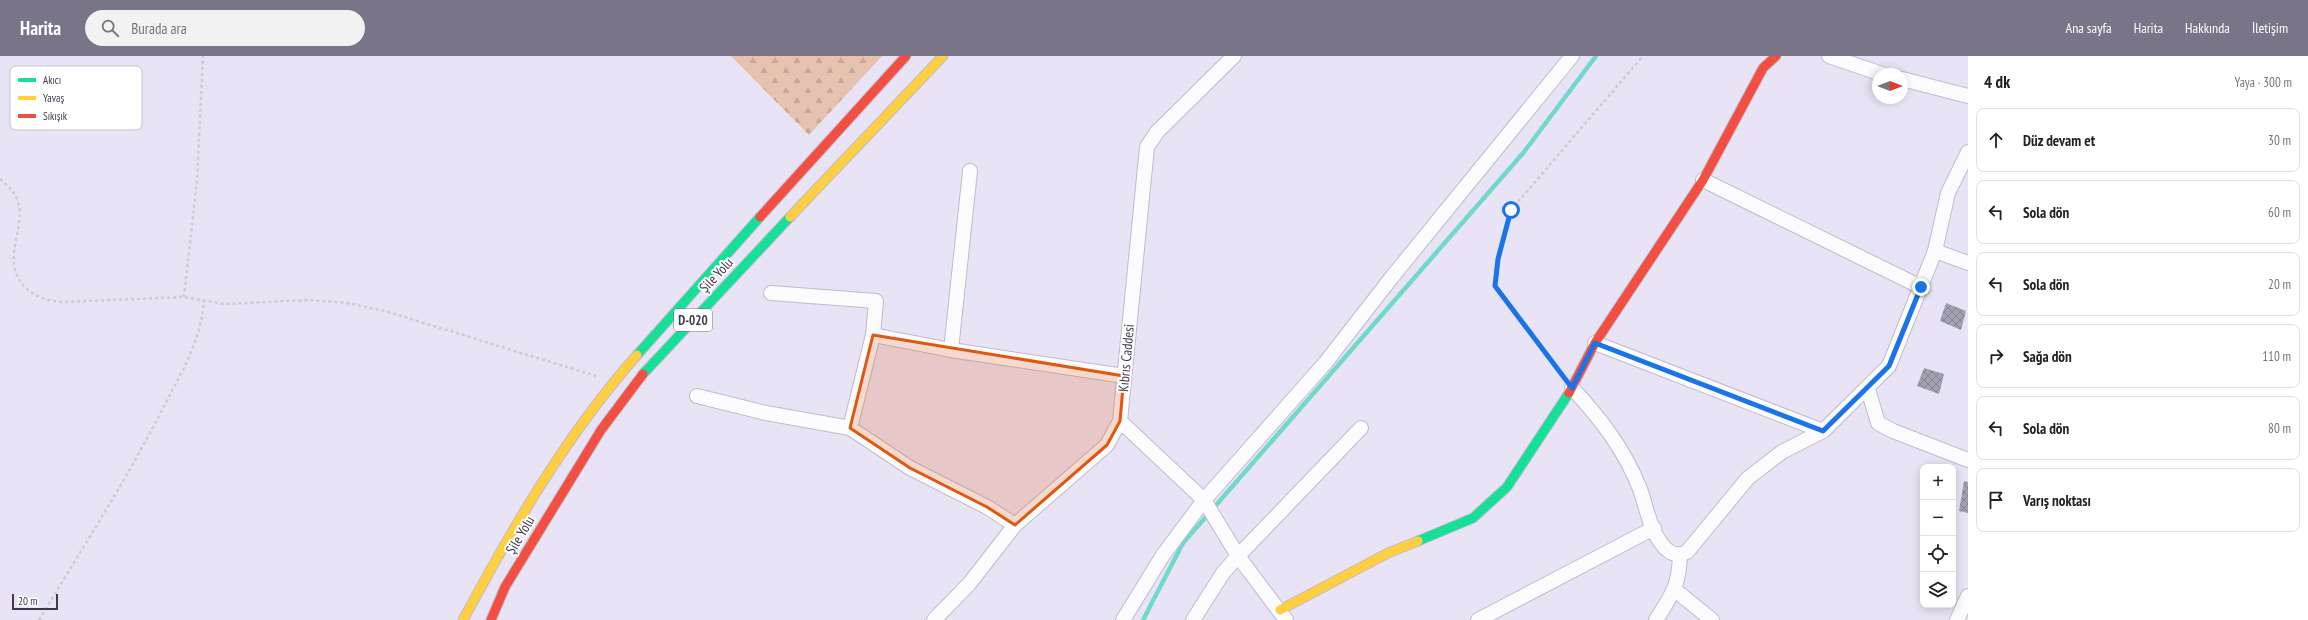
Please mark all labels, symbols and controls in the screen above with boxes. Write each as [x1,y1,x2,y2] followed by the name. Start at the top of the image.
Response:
[85,10,365,46] search box
[20,16,61,40] text: Harita
[99,17,121,39] icon: search
[131,19,187,38] text: Burada ara
[2066,19,2112,37] text: Ana sayfa
[2134,19,2163,37] text: Harita
[2185,19,2230,37] text: Hakkında
[2252,19,2288,37] text: İletişim
[10,66,142,130] legend
[1872,68,1908,104] north arrow
[1984,71,2010,93] text: 4 dk
[43,73,61,87] text: Akıcı
[2235,74,2292,91] text: Yaya · 300 m
[43,91,64,105] text: Yavaş
[43,109,68,123] text: Sıkışık
[1985,129,2007,151] icon: ahead
[2023,131,2095,150] text: Düz devam et
[2268,132,2291,149] text: 30 m
[1502,201,1520,219] route start
[1985,201,2007,223] icon: left
[2023,203,2069,222] text: Sola dön
[2268,204,2291,221] text: 60 m
[695,254,737,296] street label: Şile Yolu
[1985,273,2007,295] icon: left
[2023,275,2069,294] text: Sola dön
[2268,276,2291,293] text: 20 m
[1912,278,1930,296] route end
[674,309,712,331] road number: D-020
[1114,323,1138,393] street label: Kıbrıs Caddesi
[1985,345,2007,367] icon: right
[2023,347,2072,366] text: Sağa dön
[2262,348,2291,365] text: 110 m
[1985,417,2007,439] icon: left
[2023,419,2069,438] text: Sola dön
[2268,420,2291,437] text: 80 m
[1920,464,1956,608] map controls
[1920,464,1956,500] button: +
[1985,489,2007,511] icon: arrive
[2023,491,2091,510] text: Varış noktası
[1920,500,1956,536] button: −
[502,513,538,557] street label: Şile Yolu
[1920,536,1956,572] button: locate
[1920,572,1956,608] button: layers
[12,592,58,611] scale bar
[18,594,37,608] text: 20 m

